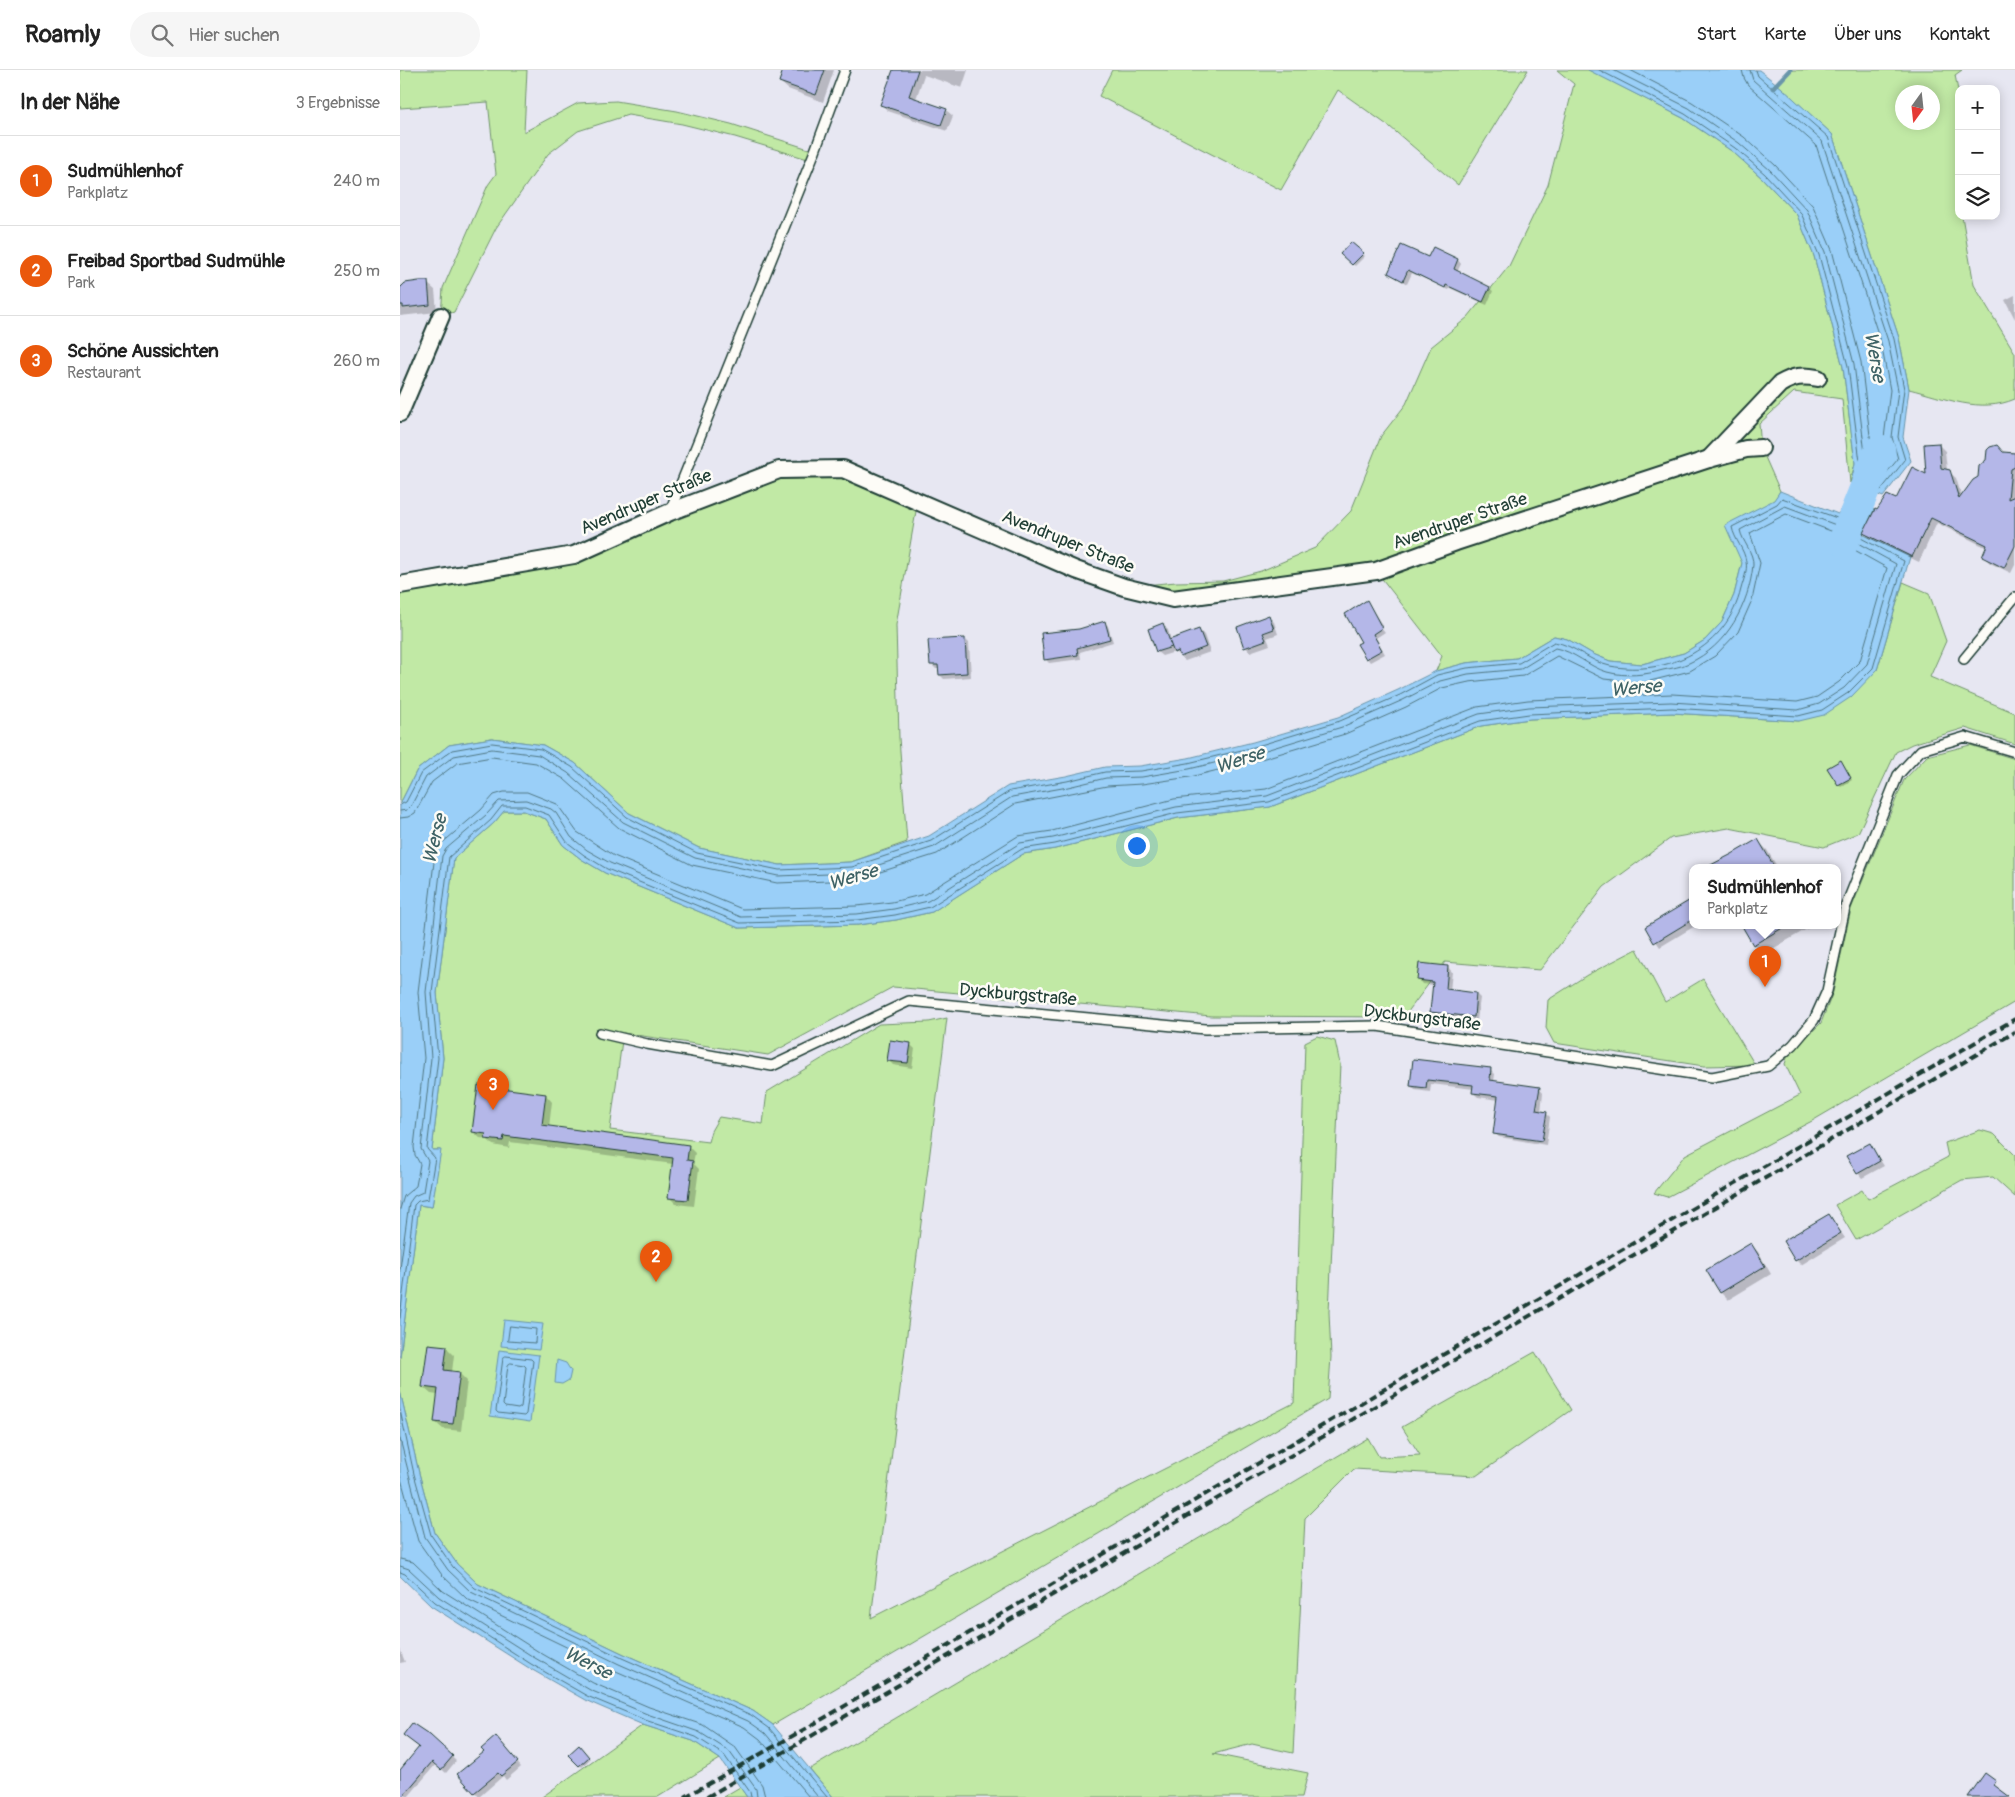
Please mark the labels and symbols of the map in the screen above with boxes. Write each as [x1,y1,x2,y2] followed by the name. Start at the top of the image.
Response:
[1895,85,1940,130] north arrow
[1859,330,1891,385] water label: Werse
[577,464,715,540] street label: Avendruper Straße
[1390,487,1530,555] street label: Avendruper Straße
[998,505,1138,579] street label: Avendruper Straße
[1610,674,1664,702] water label: Werse
[1212,740,1269,779] water label: Werse
[417,810,453,866] water label: Werse
[1124,833,1150,859] your location
[826,858,882,895] water label: Werse
[1749,946,1781,987] pin: 1
[958,978,1078,1012] street label: Dyckburgstraße
[1362,999,1482,1037] street label: Dyckburgstraße
[477,1069,509,1110] pin: 3
[640,1241,672,1282] pin: 2
[560,1641,617,1686] water label: Werse

